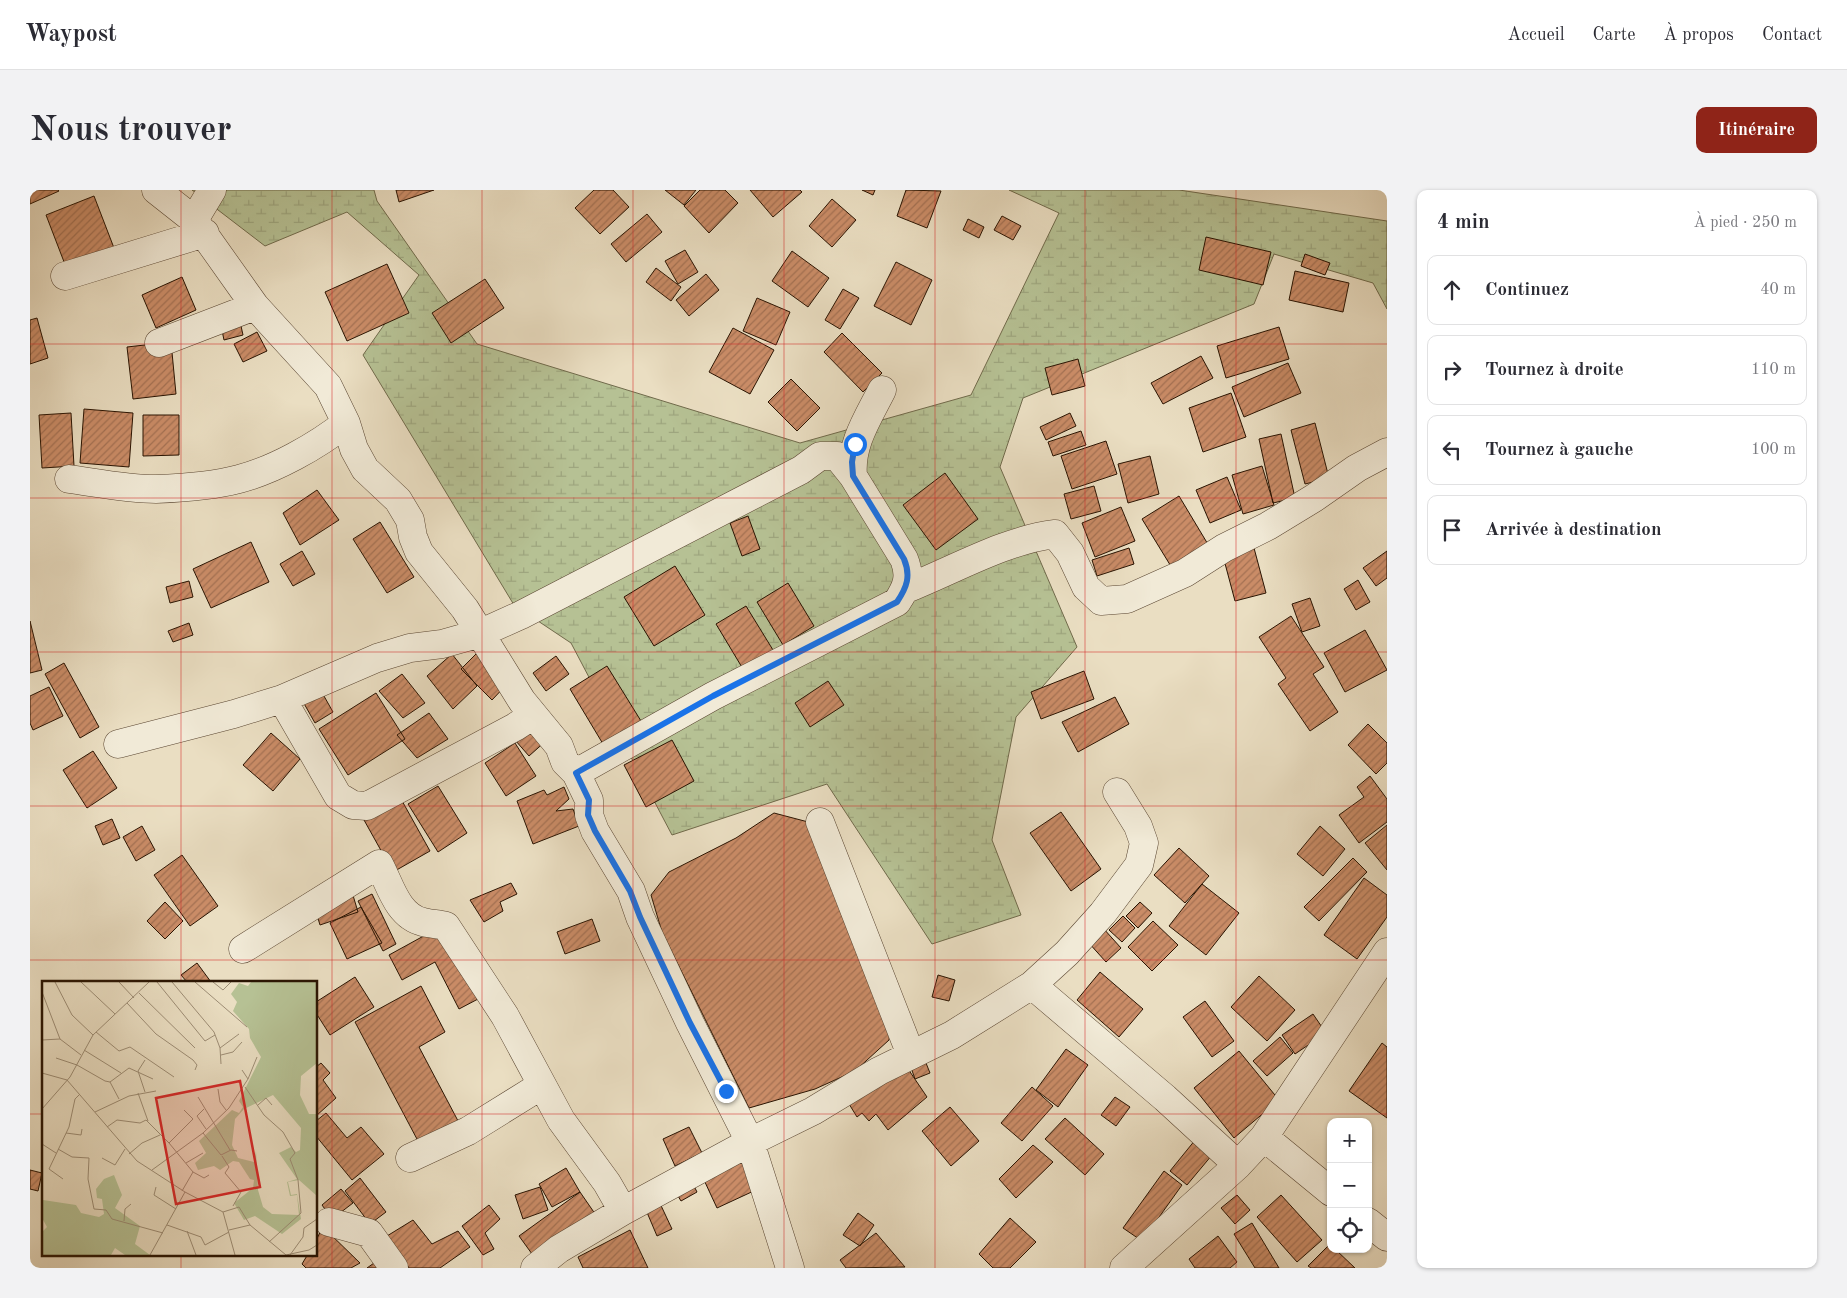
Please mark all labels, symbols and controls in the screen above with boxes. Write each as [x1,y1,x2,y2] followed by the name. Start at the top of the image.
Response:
[25,23,117,47] text: Waypost
[1507,26,1565,44] text: Accueil
[1593,26,1635,44] text: Carte
[1663,26,1734,44] text: À propos
[1762,26,1822,44] text: Contact
[1696,107,1817,153] button: Itinéraire
[30,113,232,148] text: Nous trouver
[1437,212,1490,233] text: 4 min
[1694,215,1797,231] text: À pied · 250 m
[1438,276,1466,304] icon: ahead
[1485,281,1569,300] text: Continuez
[1760,282,1796,298] text: 40 m
[1438,356,1466,384] icon: right
[1485,361,1624,380] text: Tournez à droite
[1751,362,1796,378] text: 110 m
[844,433,867,456] route start
[1438,436,1466,464] icon: left
[1485,441,1633,460] text: Tournez à gauche
[1751,442,1796,458] text: 100 m
[1438,516,1466,544] icon: arrive
[1485,521,1661,540] text: Arrivée à destination
[42,981,318,1256] inset map
[715,1080,738,1103] route end
[1327,1118,1372,1253] map controls
[1327,1118,1372,1163] button: +
[1327,1163,1372,1208] button: −
[1327,1208,1372,1253] button: locate

